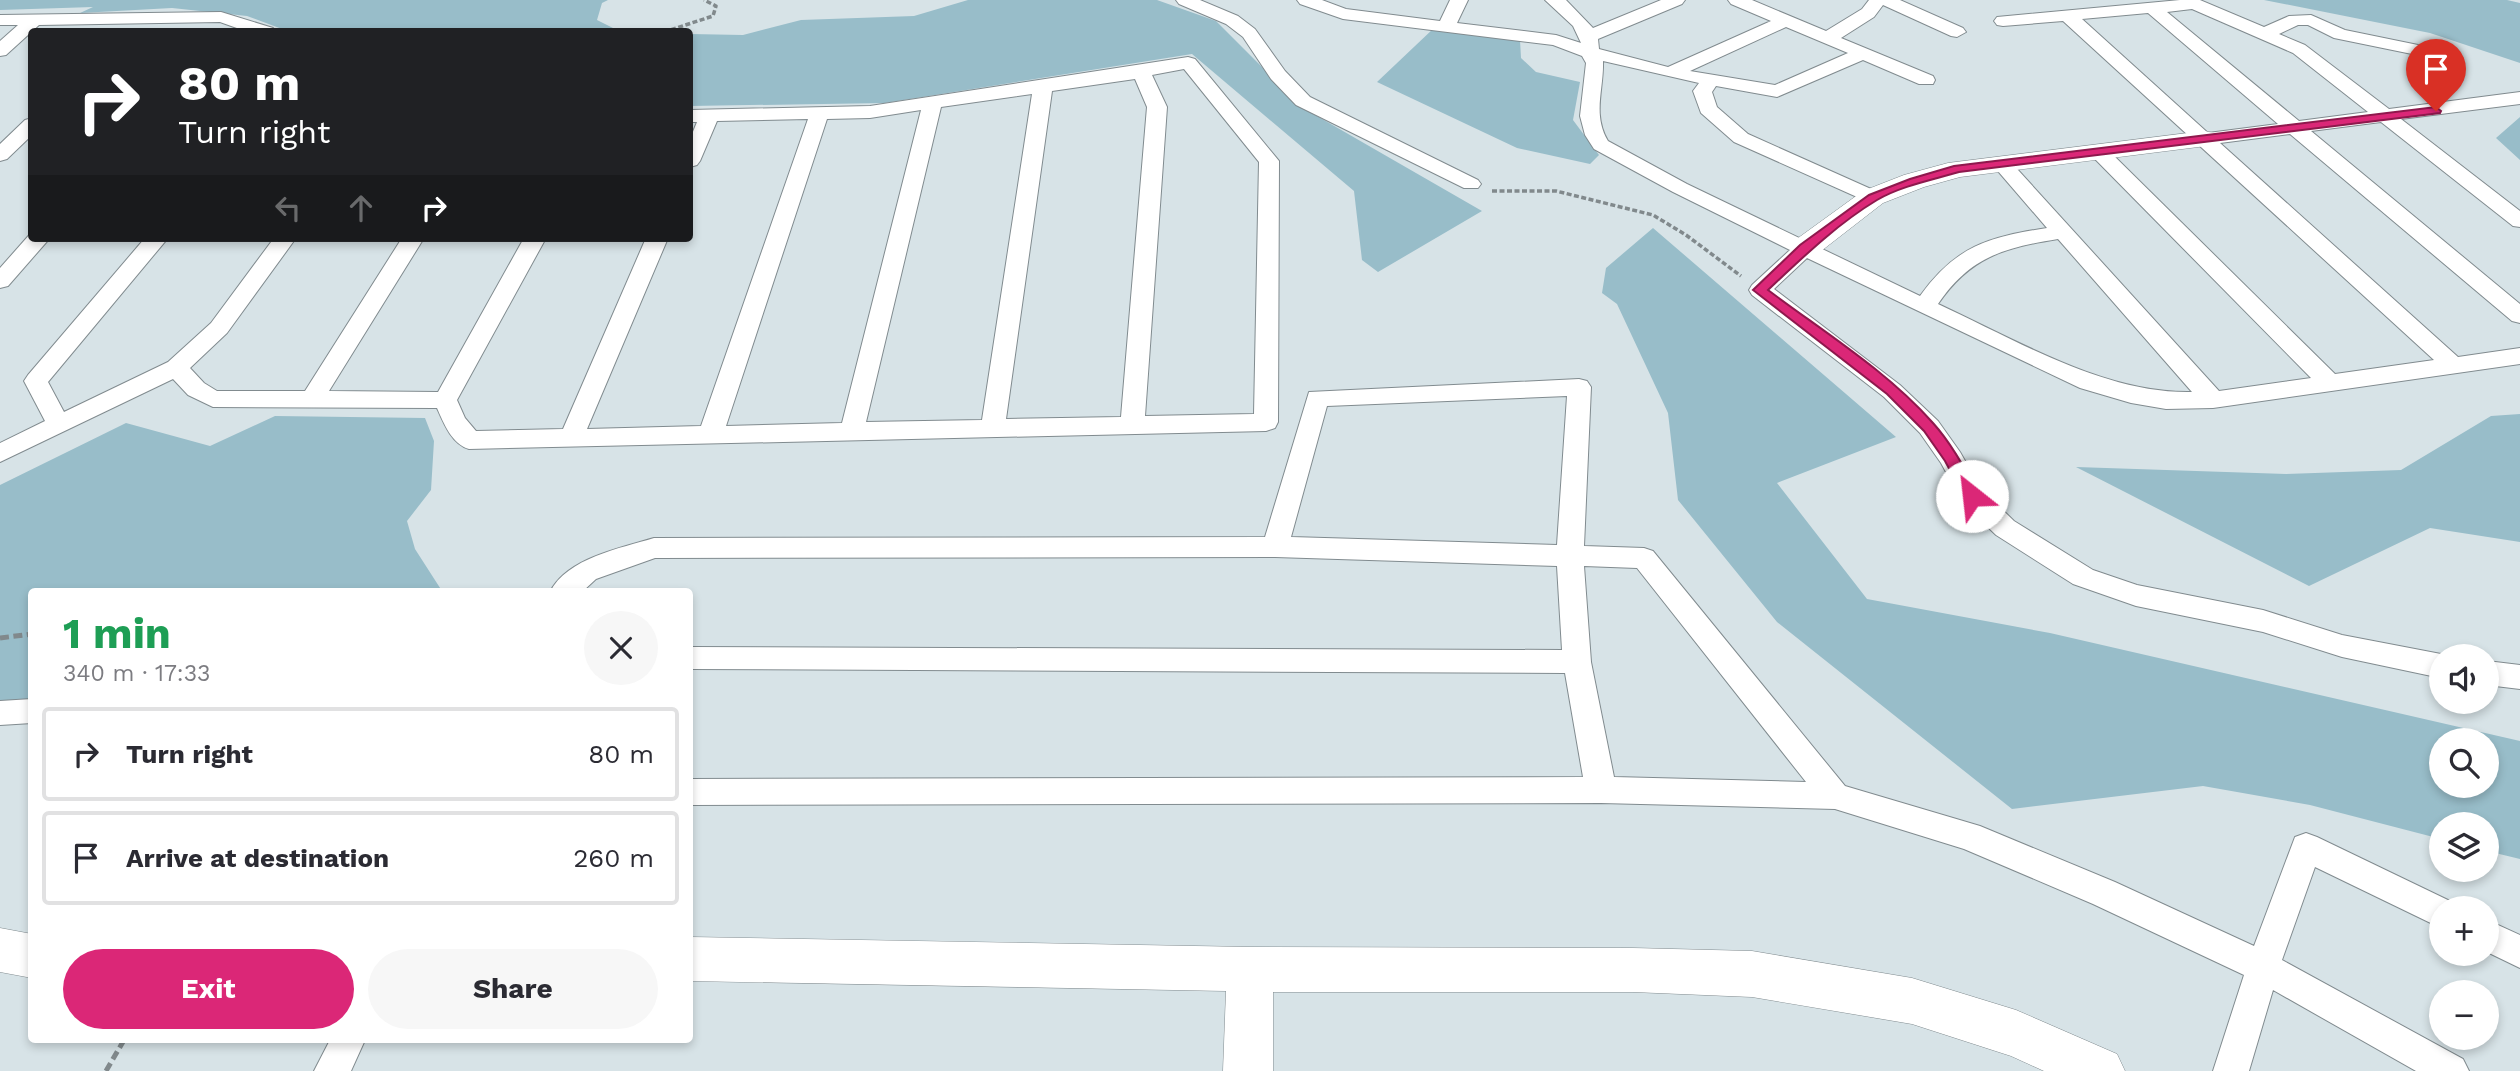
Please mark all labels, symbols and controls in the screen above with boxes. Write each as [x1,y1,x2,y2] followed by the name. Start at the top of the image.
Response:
[2406,39,2466,111] pin
[2417,50,2455,88] icon: arrive
[178,54,300,112] text: 80 m
[63,56,154,147] icon: right
[178,113,330,151] text: Turn right
[269,189,307,227] icon: left
[342,189,380,227] icon: ahead
[415,189,453,227] icon: right
[1935,459,2009,533] position arrow
[63,609,171,658] text: 1 min
[584,611,658,685] button: close
[2429,644,2499,1050] map controls
[2429,644,2499,714] button: sound
[63,660,210,687] text: 340 m · 17:33
[2429,728,2499,798] button: search
[67,735,105,773] icon: right
[126,739,253,769] text: Turn right
[588,739,654,769] text: 80 m
[2429,812,2499,882] button: layers
[67,839,105,877] icon: arrive
[126,843,389,873] text: Arrive at destination
[573,843,654,873] text: 260 m
[2429,896,2499,966] button: +
[63,949,354,1029] button: Exit
[368,949,658,1029] button: Share
[2429,980,2499,1050] button: −

